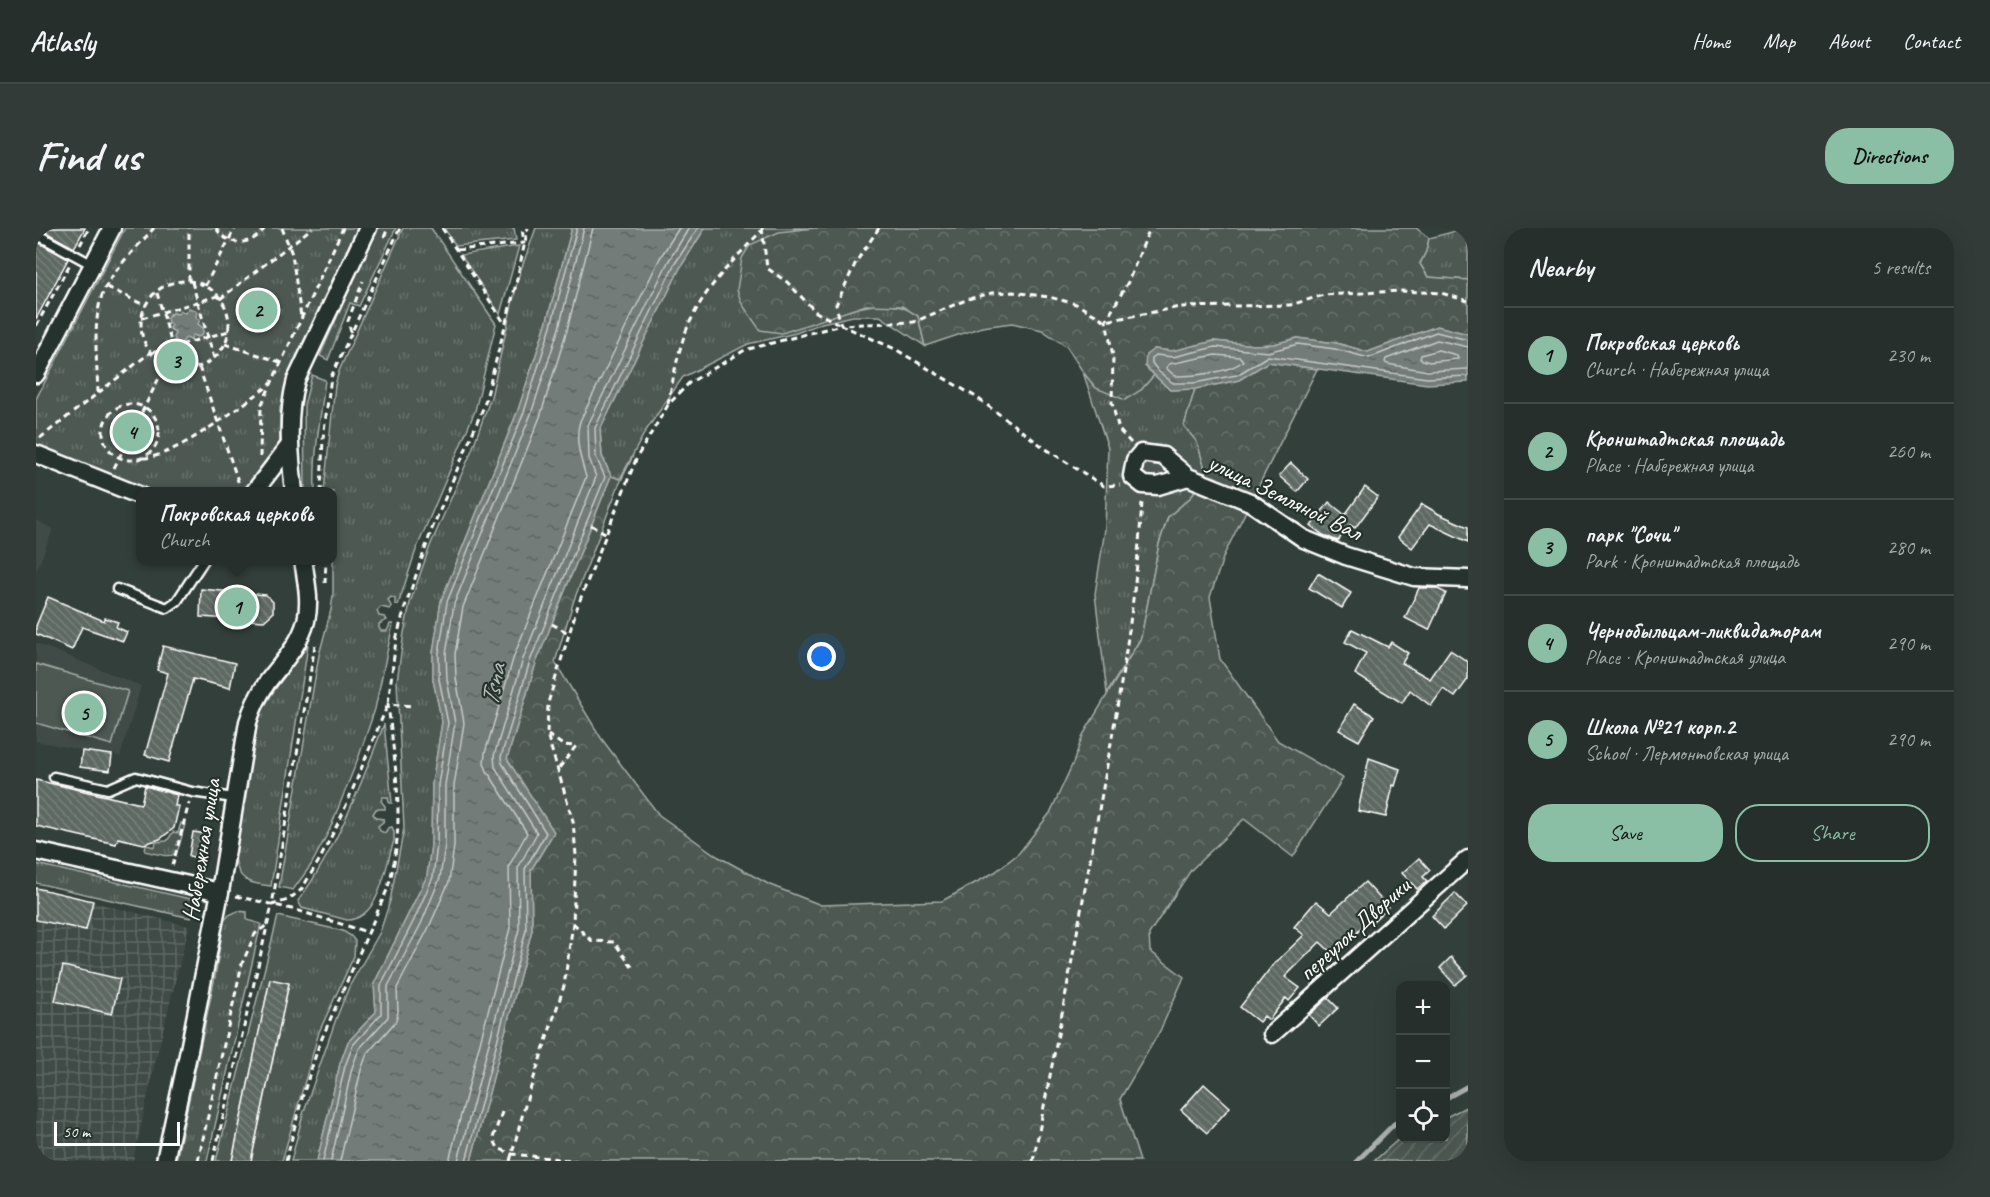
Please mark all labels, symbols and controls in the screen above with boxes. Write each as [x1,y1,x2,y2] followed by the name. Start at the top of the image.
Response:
[30,24,95,59] text: Atlasly
[1692,28,1730,54] text: Home
[1763,28,1795,54] text: Map
[1828,28,1870,54] text: About
[1903,28,1960,54] text: Contact
[1825,128,1954,184] button: Directions
[36,130,141,183] text: Find us
[1528,251,1593,284] text: Nearby
[1871,255,1930,280] text: 5 results
[238,288,278,332] pin: 2
[1585,329,1739,357] text: Покровская церковь
[156,338,196,384] pin: 3
[1543,343,1552,368] text: 1
[1887,343,1930,368] text: 230 m
[1585,357,1768,382] text: Church · Набережная улица
[112,410,152,454] pin: 4
[1585,425,1784,453] text: Кронштадтская площадь
[1543,439,1552,464] text: 2
[1887,439,1930,464] text: 260 m
[1202,446,1368,548] street label: улица Земляной Вал
[1585,453,1754,478] text: Place · Набережная улица
[136,487,337,565] popup
[160,500,313,528] text: Покровская церковь
[1585,521,1675,549] text: парк "Сочи"
[160,528,210,553] text: Church
[1543,535,1552,560] text: 3
[1887,535,1930,560] text: 280 m
[1585,549,1799,574] text: Park · Кронштадтская площадь
[218,584,256,629] pin: 1
[1585,617,1821,645] text: Чернобыльцам-ликвидаторам
[1543,631,1552,656] text: 4
[1887,631,1930,656] text: 290 m
[807,642,836,671] your location
[1585,645,1785,670] text: Place · Кронштадтская улица
[473,659,514,709] water label: Tsna
[64,690,104,736] pin: 5
[1585,713,1735,741] text: Школа №21 корп.2
[1543,727,1552,752] text: 5
[1887,727,1930,752] text: 290 m
[1585,741,1788,766] text: School · Лермонтовская улица
[175,775,227,923] street label: Набережная улица
[1528,804,1723,862] button: Save
[1735,804,1930,862] button: Share
[1292,869,1418,987] street label: переулок Дворики
[1396,981,1450,1143] map controls
[1396,981,1450,1035] button: +
[1396,1035,1450,1089] button: −
[1396,1089,1450,1143] button: locate
[54,1119,180,1146] scale bar
[63,1122,90,1142] text: 50 m

